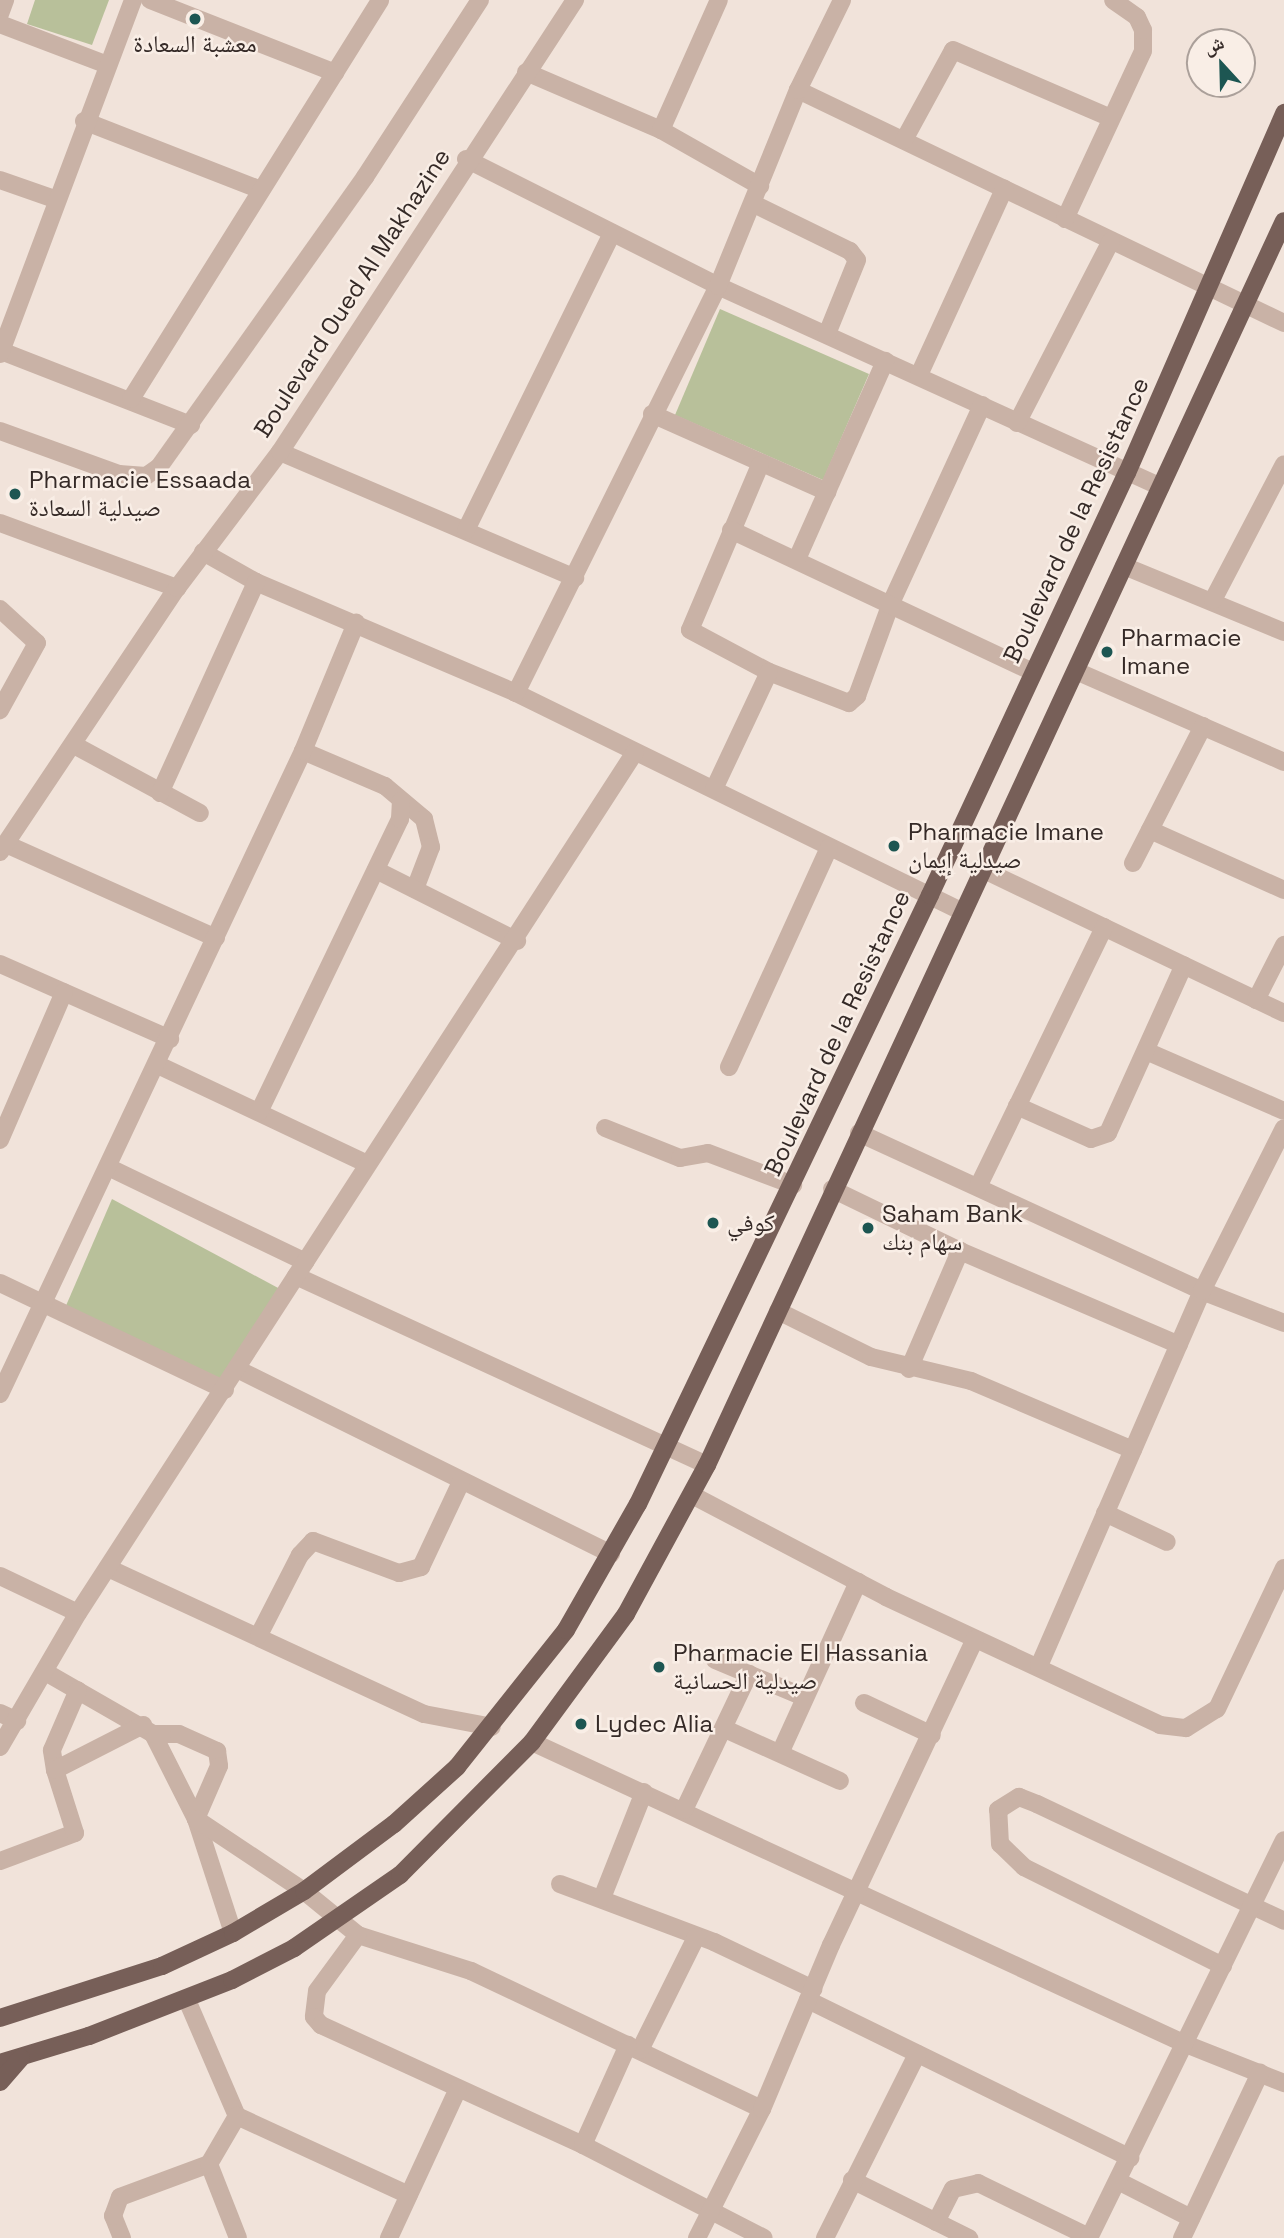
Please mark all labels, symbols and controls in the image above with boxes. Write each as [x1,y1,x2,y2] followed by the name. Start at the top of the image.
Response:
[187,11,203,27] marker: معشبة السعادة
[1186,28,1256,98] north arrow
[133,30,257,58] place label: معشبة السعادة
[1200,30,1228,60] text: ش
[248,143,456,443] street label: Boulevard Oued Al Makhazine
[997,373,1155,667] street label: Boulevard de la Resistance
[29,466,251,522] place label: Pharmacie Essaada صيدلية السعادة
[7,486,23,502] marker: Pharmacie Essaada صيدلية السعادة
[1121,624,1242,680] place label: Pharmacie Imane
[1099,644,1115,660] marker: Pharmacie Imane
[908,818,1104,874] place label: Pharmacie Imane صيدلية إيمان
[886,838,902,854] marker: Pharmacie Imane صيدلية إيمان
[758,886,916,1180] street label: Boulevard de la Resistance
[882,1200,1023,1256] place label: Saham Bank سهام بنك
[727,1209,775,1237] place label: كوفي
[705,1215,721,1231] marker: كوفي
[860,1220,876,1236] marker: Saham Bank سهام بنك
[673,1639,928,1695] place label: Pharmacie El Hassania صيدلية الحسانية
[651,1659,667,1675] marker: Pharmacie El Hassania صيدلية الحسانية
[595,1710,714,1738] place label: Lydec Alia
[573,1716,589,1732] marker: Lydec Alia

